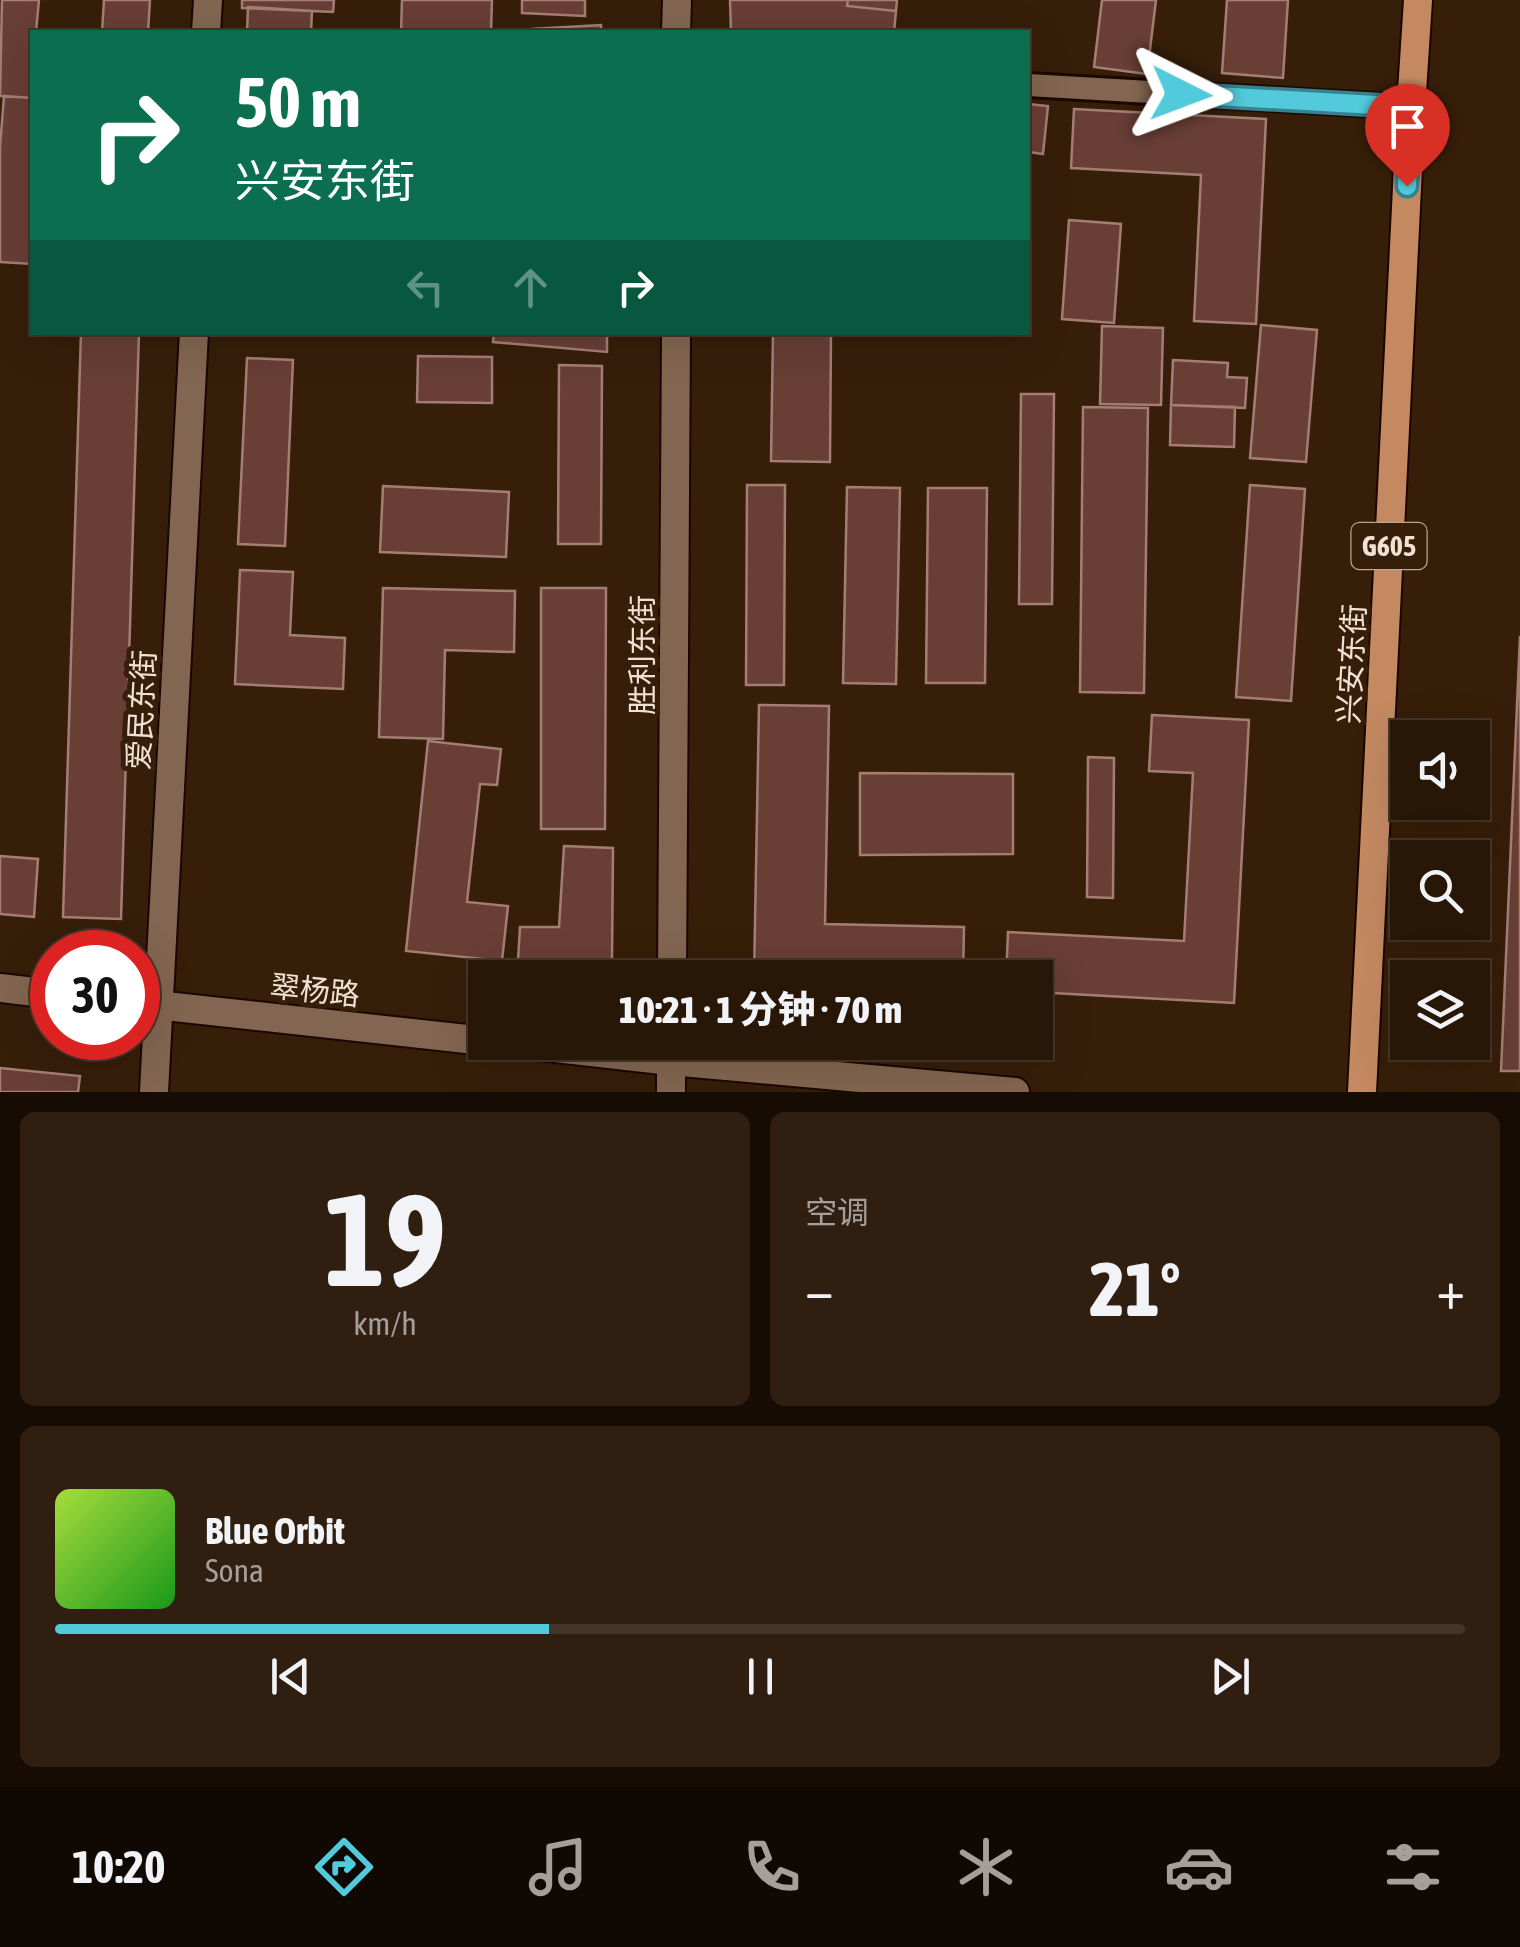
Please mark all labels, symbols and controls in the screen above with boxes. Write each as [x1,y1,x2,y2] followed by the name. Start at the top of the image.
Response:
[1129,42,1233,146] position arrow
[235,62,361,142] text: 50 m
[70,70,200,200] icon: right
[1365,84,1450,187] pin
[1380,99,1435,154] icon: arrive
[235,155,415,207] text: 兴安东街
[398,260,453,315] icon: left
[503,260,558,315] icon: ahead
[608,260,663,315] icon: right
[1352,523,1426,569] road number: G605
[625,595,659,715] street label: 胜利东街
[1331,603,1371,725] street label: 兴安东街
[121,649,161,771] street label: 爱民东街
[1390,720,1490,1060] map controls
[1390,720,1490,820] button: sound
[1390,840,1490,940] button: search
[30,930,160,1060] speed limit sign: 30
[1390,960,1490,1060] button: layers
[268,968,362,1012] street label: 翠杨路
[619,988,902,1031] text: 10:21 · 1 分钟 · 70 m
[324,1165,446,1314] text: 19
[805,1194,869,1231] text: 空调
[1089,1246,1181,1332] text: 21°
[805,1258,834,1321] text: −
[1436,1258,1465,1321] text: +
[353,1305,417,1342] text: km/h
[205,1509,345,1552] text: Blue Orbit
[205,1552,264,1589] text: Sona
[263,1649,318,1704] icon: previous
[733,1649,788,1704] icon: pause
[1203,1649,1258,1704] icon: next
[309,1832,379,1902] icon: directions
[523,1832,593,1902] icon: music
[737,1832,807,1902] icon: phone
[951,1832,1021,1902] icon: climate
[1164,1832,1234,1902] icon: car
[1378,1832,1448,1902] icon: filters
[72,1841,165,1893] text: 10:20

